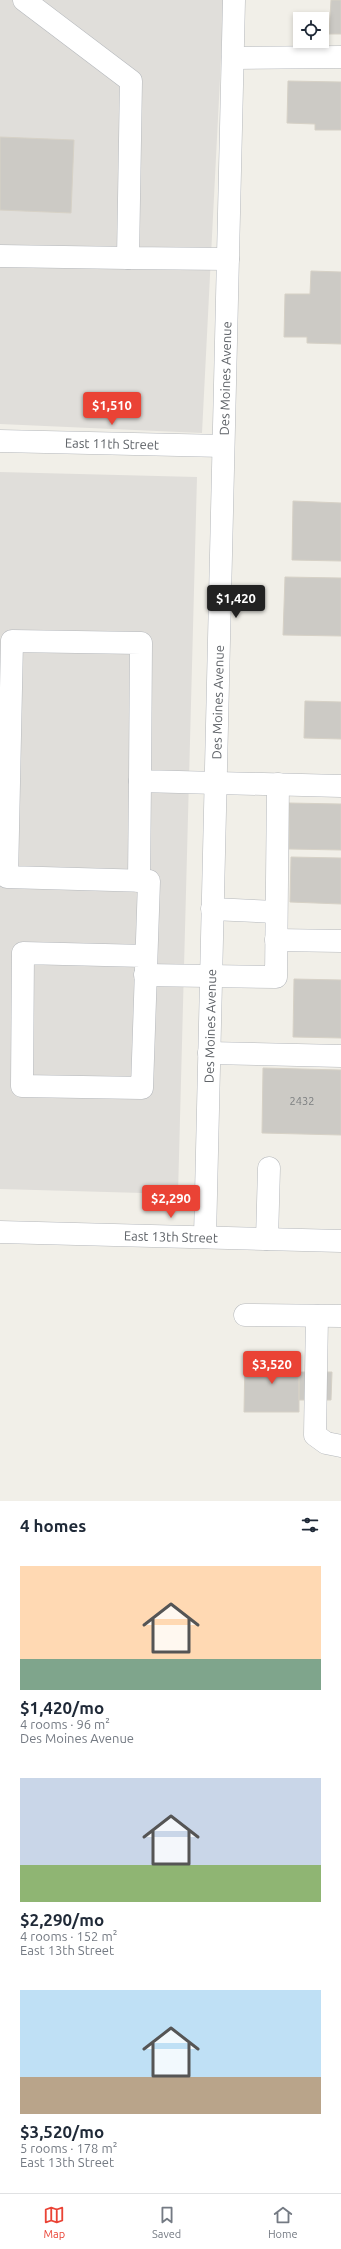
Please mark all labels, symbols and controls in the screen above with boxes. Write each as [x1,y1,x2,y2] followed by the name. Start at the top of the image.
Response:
[293,12,329,48] map controls
[293,12,329,48] button: locate
[217,321,233,436] street label: Des Moines Avenue
[79,392,145,426] pin: $1,510
[92,398,132,412] text: $1,510
[65,435,159,452] street label: East 11th Street
[203,585,269,619] pin: $1,420
[216,591,256,605] text: $1,420
[209,645,226,759] street label: Des Moines Avenue
[202,969,218,1083] street label: Des Moines Avenue
[290,1095,314,1107] house number: 2432
[138,1185,204,1219] pin: $2,290
[151,1191,191,1205] text: $2,290
[124,1228,218,1245] street label: East 13th Street
[239,1351,305,1385] pin: $3,520
[252,1357,292,1371] text: $3,520
[299,1514,321,1536] icon: filters
[20,1516,86,1535] text: 4 homes
[135,1592,207,1664] icon: home
[20,1698,104,1717] text: $1,420/mo
[20,1717,110,1731] text: 4 rooms · 96 m²
[20,1731,134,1745] text: Des Moines Avenue
[135,1804,207,1876] icon: home
[20,1910,104,1929] text: $2,290/mo
[20,1929,117,1943] text: 4 rooms · 152 m²
[20,1943,114,1957] text: East 13th Street
[135,2016,207,2088] icon: home
[20,2122,104,2141] text: $3,520/mo
[20,2141,117,2155] text: 5 rooms · 178 m²
[20,2155,114,2169] text: East 13th Street
[43,2204,65,2240] tab: Map
[152,2204,181,2240] tab: Saved
[268,2204,298,2240] tab: Home

